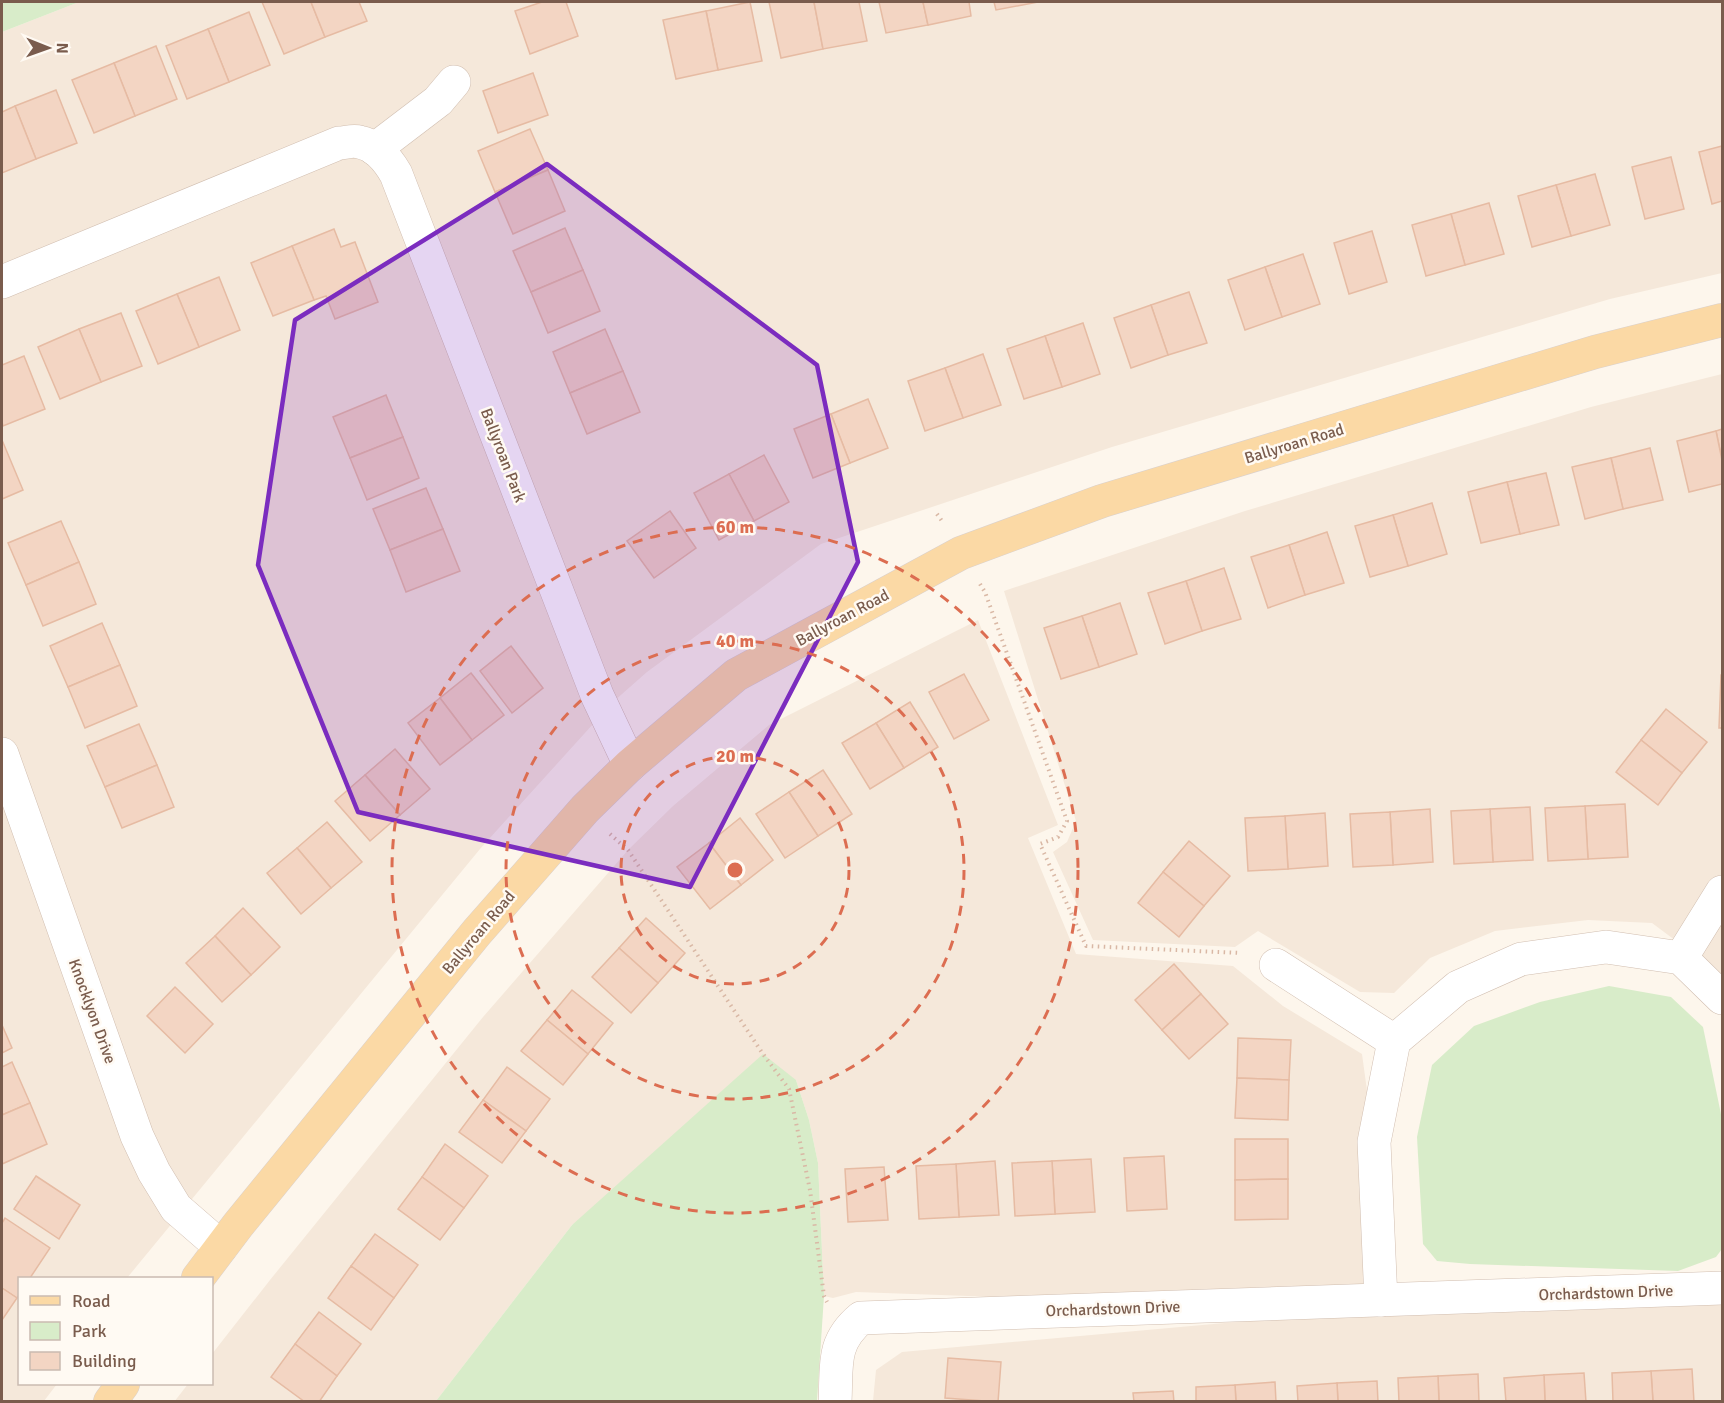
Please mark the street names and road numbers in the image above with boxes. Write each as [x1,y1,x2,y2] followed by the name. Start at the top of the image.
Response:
[476,405,530,505] street label: Ballyroan Park
[1242,419,1346,469] street label: Ballyroan Road
[792,585,893,651] street label: Ballyroan Road
[438,887,519,978] street label: Ballyroan Road
[64,956,120,1066] street label: Knocklyon Drive
[1538,1281,1674,1305] street label: Orchardstown Drive
[1045,1297,1181,1321] street label: Orchardstown Drive

